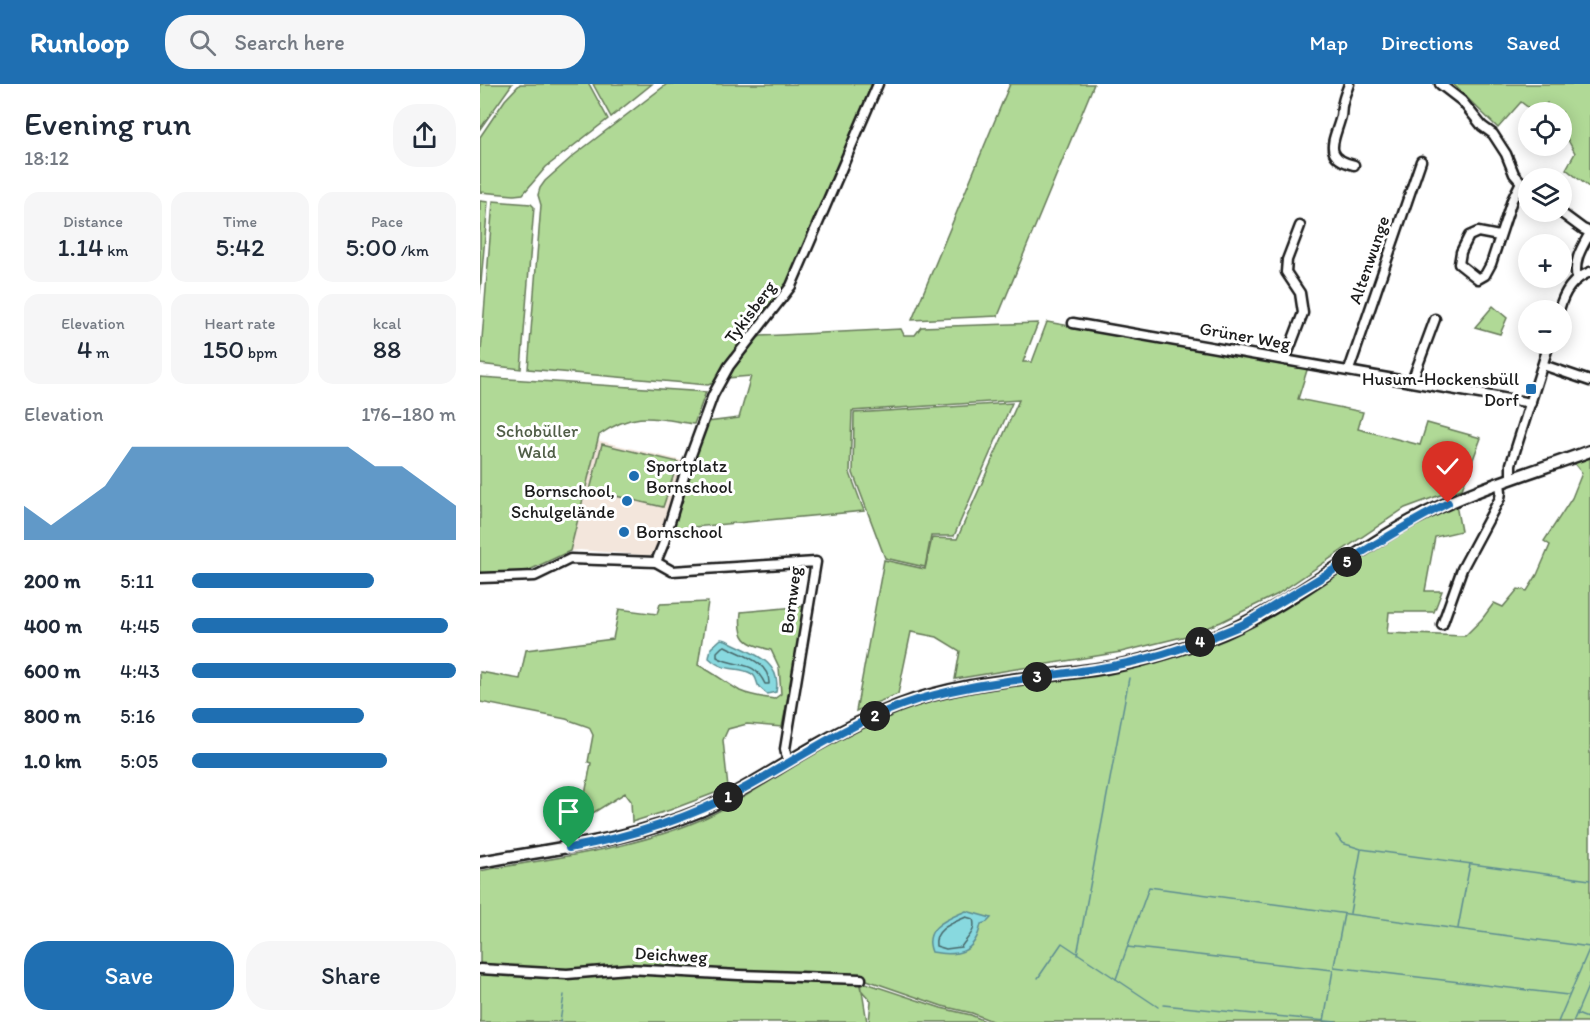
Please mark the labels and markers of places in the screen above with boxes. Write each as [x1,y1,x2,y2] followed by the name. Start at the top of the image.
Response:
[1362,368,1519,411] place label: Husum-Hockensbüll Dorf
[1524,382,1538,396] marker: Husum-Hockensbüll Dorf
[1422,441,1473,503] pin
[646,455,733,498] place label: Sportplatz Bornschool
[627,469,641,483] marker: Sportplatz Bornschool
[511,480,615,523] place label: Bornschool, Schulgelände
[620,494,634,508] marker: Bornschool, Schulgelände
[636,521,723,543] place label: Bornschool
[617,525,631,539] marker: Bornschool
[1332,547,1362,577] pin: 5
[1185,627,1215,657] pin: 4
[1022,662,1052,692] pin: 3
[860,701,890,731] pin: 2
[713,782,743,812] pin: 1
[543,786,594,848] pin

